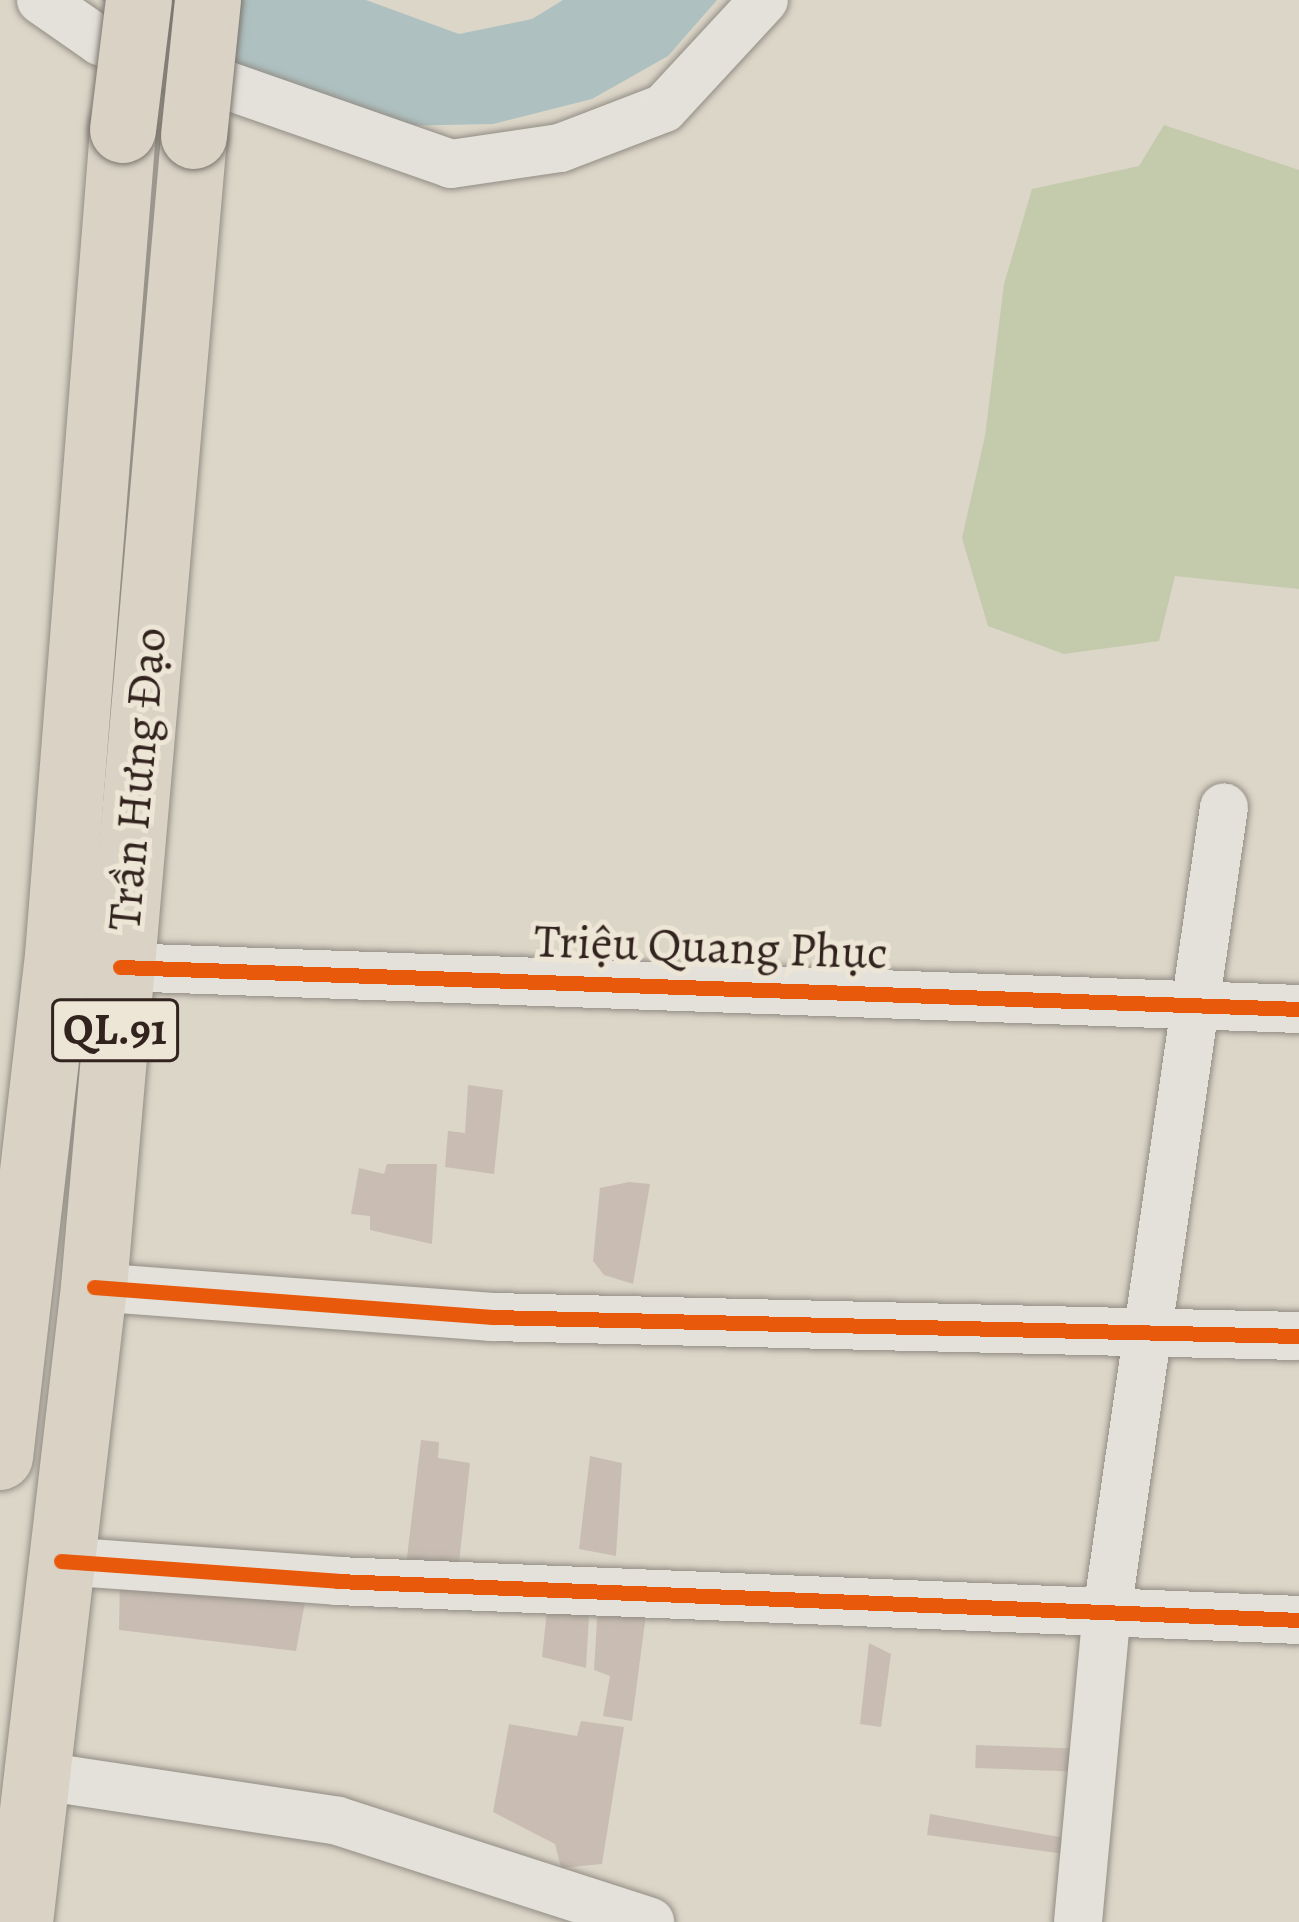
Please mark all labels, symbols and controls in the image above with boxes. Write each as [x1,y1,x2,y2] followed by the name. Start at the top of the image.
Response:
[95,625,179,933] street label: Trần Hưng Đạo
[533,912,889,982] street label: Triệu Quang Phục
[49,991,181,1069] road number: QL.91

